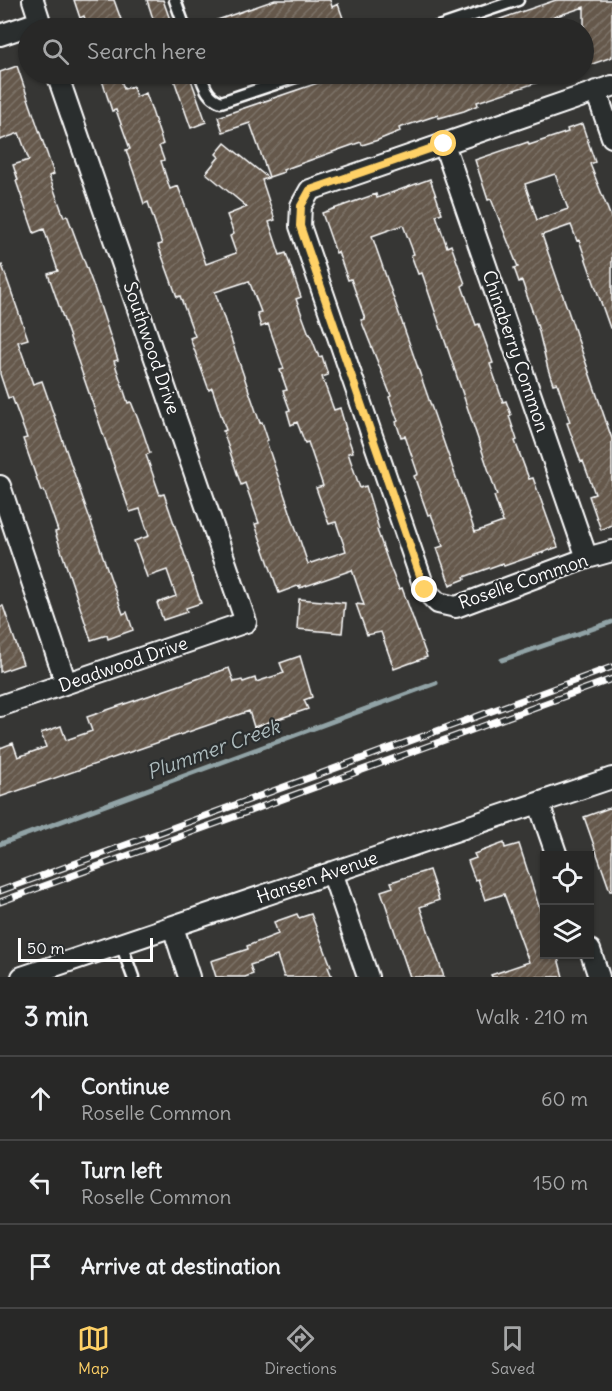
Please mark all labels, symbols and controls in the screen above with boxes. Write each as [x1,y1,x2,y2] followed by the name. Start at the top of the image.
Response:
[18,18,594,84] search box
[39,35,72,68] icon: search
[87,37,206,65] text: Search here
[430,130,456,156] route start
[478,267,554,435] street label: Chinaberry Common
[119,279,185,417] street label: Southwood Drive
[455,548,591,614] street label: Roselle Common
[411,576,437,602] route end
[55,631,191,697] street label: Deadwood Drive
[143,713,284,785] water label: Plummer Creek
[253,846,381,908] street label: Hansen Avenue
[540,851,594,959] map controls
[540,851,594,905] button: locate
[540,905,594,959] button: layers
[18,935,153,962] scale bar
[27,938,65,958] text: 50 m
[24,1000,89,1033] text: 3 min
[476,1004,588,1029] text: Walk · 210 m
[81,1072,170,1100] text: Continue
[24,1082,57,1115] icon: ahead
[541,1086,588,1111] text: 60 m
[81,1100,231,1125] text: Roselle Common
[81,1156,162,1184] text: Turn left
[24,1166,57,1199] icon: left
[533,1170,588,1195] text: 150 m
[81,1184,231,1209] text: Roselle Common
[24,1250,57,1283] icon: arrive
[81,1252,281,1280] text: Arrive at destination
[77,1322,110,1378] tab: Map
[264,1322,337,1378] tab: Directions
[491,1322,535,1378] tab: Saved

